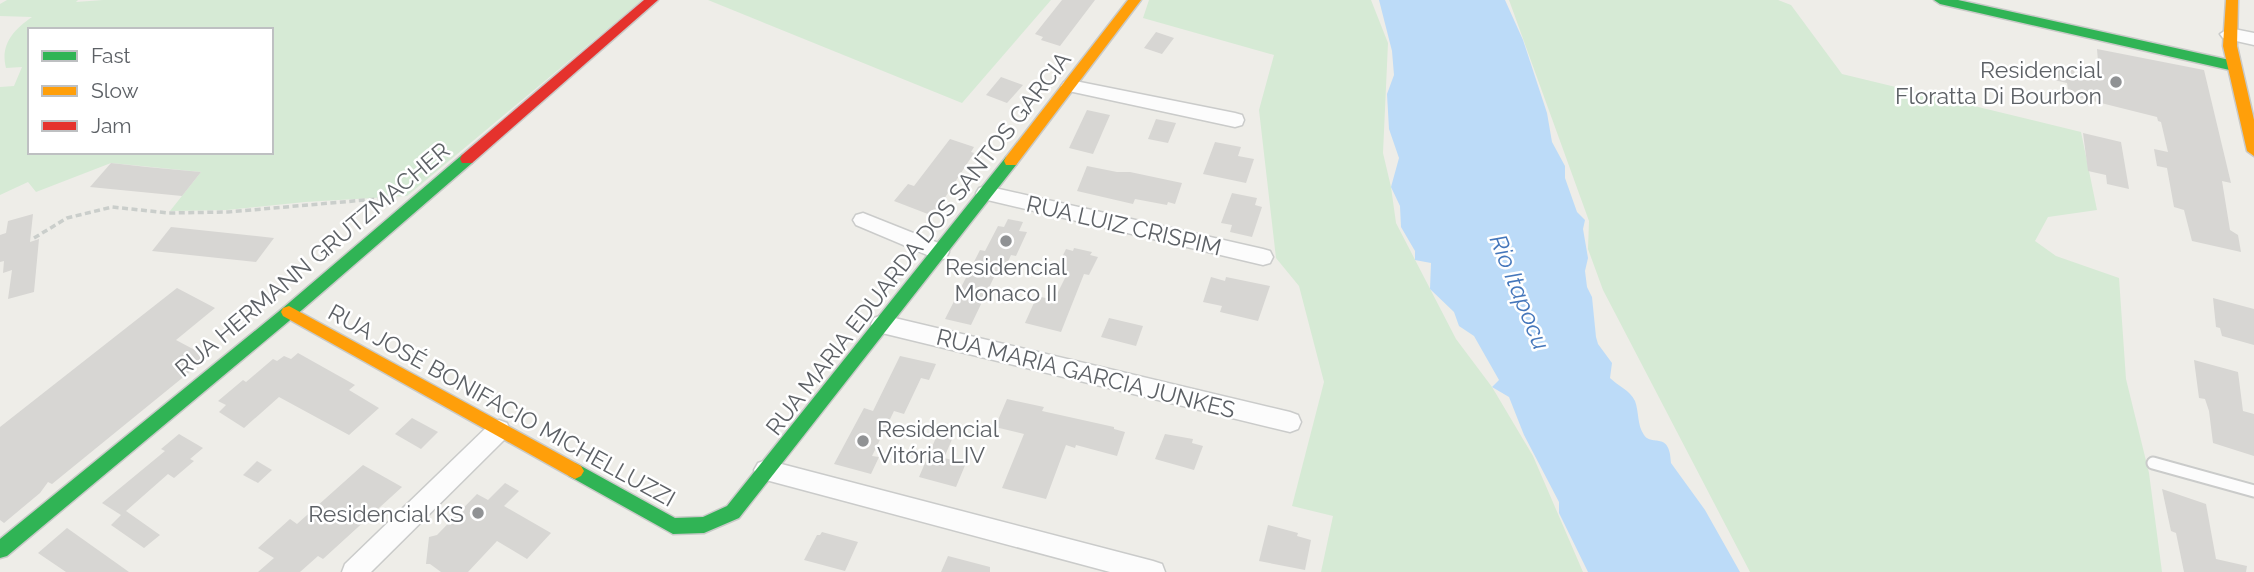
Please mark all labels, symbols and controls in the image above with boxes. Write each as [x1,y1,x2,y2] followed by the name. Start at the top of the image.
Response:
[28,28,273,154] legend
[91,43,131,68] text: Fast
[760,46,1076,440] street label: RUA MARIA EDUARDA DOS SANTOS GARCIA
[1895,56,2103,109] place label: Residencial Floratta Di Bourbon
[2108,74,2124,90] marker: Residencial Floratta Di Bourbon
[91,78,139,103] text: Slow
[91,113,132,138] text: Jam
[169,136,455,382] street label: RUA HERMANN GRUTZMACHER
[1024,189,1224,261] street label: RUA LUIZ CRISPIM
[1484,230,1556,354] water label: Rio Itapocu
[998,233,1014,249] marker: Residencial Monaco II
[945,253,1068,306] place label: Residencial Monaco II
[324,298,680,512] street label: RUA JOSÉ BONIFACIO MICHELLUZZI
[934,323,1238,423] street label: RUA MARIA GARCIA JUNKES
[877,415,1000,468] place label: Residencial Vitória LIV
[855,433,871,449] marker: Residencial Vitória LIV
[308,500,464,527] place label: Residencial KS
[470,505,486,521] marker: Residencial KS

